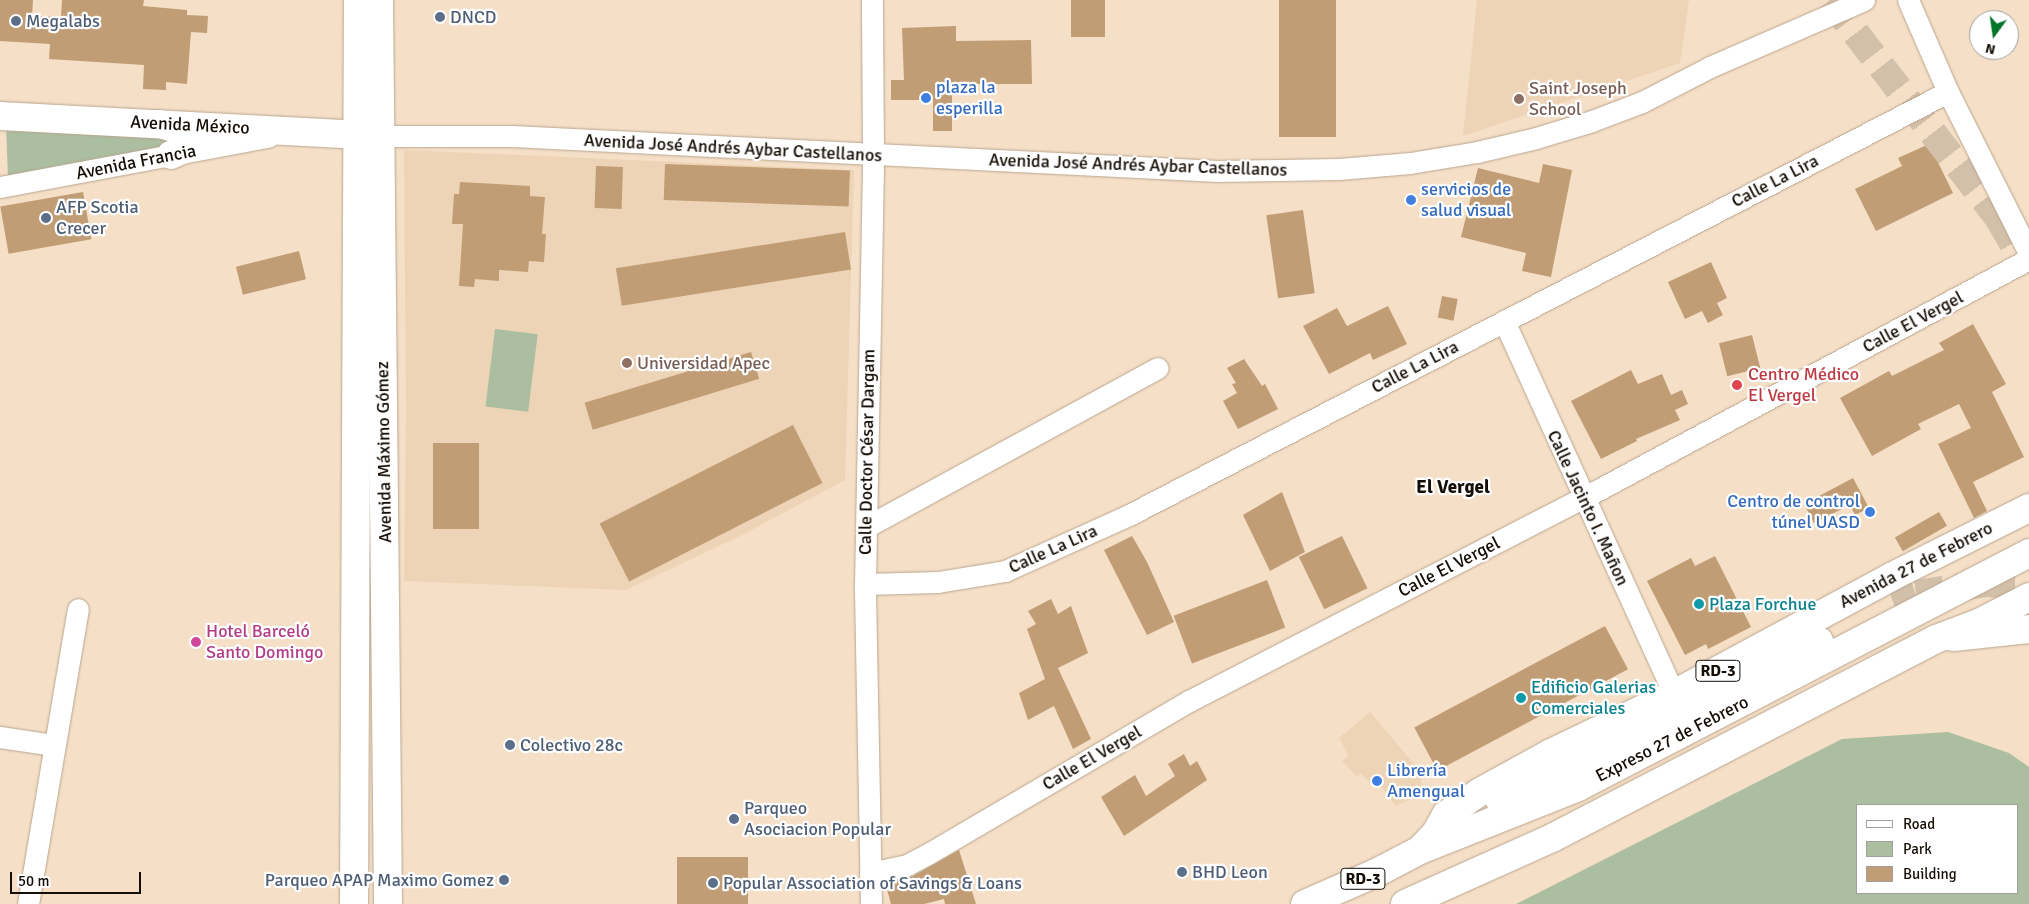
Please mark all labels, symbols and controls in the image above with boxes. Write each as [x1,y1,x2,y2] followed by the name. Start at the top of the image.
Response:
[450,6,496,28] place label: DNCD
[26,10,100,32] place label: Megalabs
[1969,10,2019,60] north arrow
[434,11,446,23] marker: DNCD
[10,15,22,27] marker: Megalabs
[1984,40,1997,58] text: N
[936,77,1003,120] place label: plaza la esperilla
[1529,78,1627,120] place label: Saint Joseph School
[920,92,932,104] marker: plaza la esperilla
[1513,93,1525,105] marker: Saint Joseph School
[130,111,250,139] street label: Avenida México
[583,129,883,167] street label: Avenida José Andrés Aybar Castellanos
[74,140,198,184] street label: Avenida Francia
[988,149,1288,181] street label: Avenida José Andrés Aybar Castellanos
[1728,150,1822,212] street label: Calle La Lira
[1421,179,1511,222] place label: servicios de salud visual
[1405,194,1417,206] marker: servicios de salud visual
[56,197,139,240] place label: AFP Scotia Crecer
[40,212,52,224] marker: AFP Scotia Crecer
[1859,286,1967,358] street label: Calle El Vergel
[1368,336,1462,398] street label: Calle La Lira
[854,349,880,555] street label: Calle Doctor César Dargam
[637,352,770,374] place label: Universidad Apec
[621,357,633,369] marker: Universidad Apec
[372,361,396,543] street label: Avenida Máximo Gómez
[1748,364,1859,406] place label: Centro Médico El Vergel
[1730,378,1744,392] marker: Centro Médico El Vergel
[1542,427,1634,589] street label: Calle Jacinto I. Mañon
[1416,477,1490,499] district label: El Vergel
[1727,491,1860,534] place label: Centro de control túnel UASD
[1864,506,1876,518] marker: Centro de control túnel UASD
[1836,517,1996,613] street label: Avenida 27 de Febrero
[1005,520,1101,578] street label: Calle La Lira
[1395,532,1503,602] street label: Calle El Vergel
[1709,593,1816,615] place label: Plaza Forchue
[1693,598,1705,610] marker: Plaza Forchue
[206,621,323,664] place label: Hotel Barceló Santo Domingo
[190,636,202,648] marker: Hotel Barceló Santo Domingo
[1694,658,1742,684] road number: RD-3
[1531,677,1656,720] place label: Edificio Galerias Comerciales
[1592,691,1752,787] street label: Expreso 27 de Febrero
[1515,692,1527,704] marker: Edificio Galerias Comerciales
[1038,721,1146,795] street label: Calle El Vergel
[520,734,623,756] place label: Colectivo 28c
[504,739,516,751] marker: Colectivo 28c
[1387,760,1465,802] place label: Librería Amengual
[1371,775,1383,787] marker: Librería Amengual
[744,798,891,841] place label: Parqueo Asociacion Popular
[1856,804,2019,894] legend
[728,813,740,825] marker: Parqueo Asociacion Popular
[1903,815,1935,833] text: Road
[1903,840,1932,858] text: Park
[1192,861,1268,883] place label: BHD Leon
[12,862,144,894] scale bar
[1903,865,1957,883] text: Building
[1176,866,1188,878] marker: BHD Leon
[1339,866,1387,892] road number: RD-3
[265,869,494,891] place label: Parqueo APAP Maximo Gomez
[18,872,49,890] text: 50 m
[723,872,1022,894] place label: Popular Association of Savings & Loans
[498,874,510,886] marker: Parqueo APAP Maximo Gomez
[707,877,719,889] marker: Popular Association of Savings & Loans

